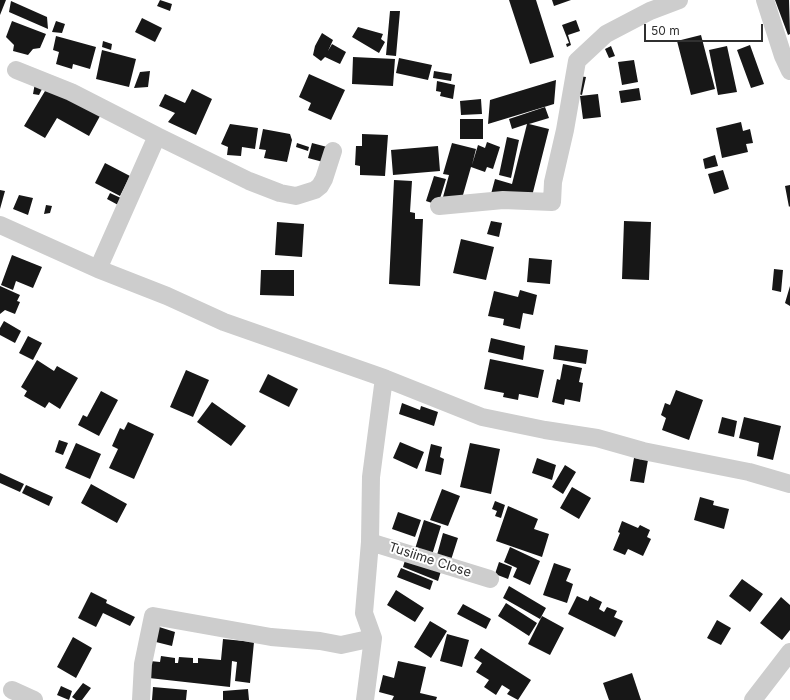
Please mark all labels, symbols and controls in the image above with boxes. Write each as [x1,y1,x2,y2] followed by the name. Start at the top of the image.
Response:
[646,16,765,42] scale bar
[651,23,680,38] text: 50 m
[387,539,473,581] street label: Tusiime Close

